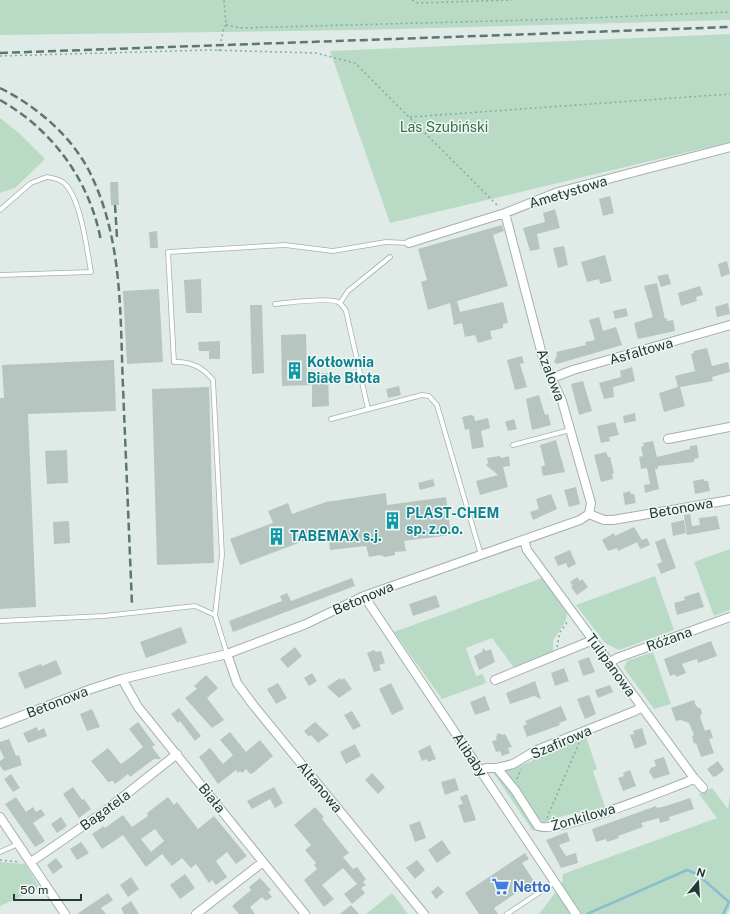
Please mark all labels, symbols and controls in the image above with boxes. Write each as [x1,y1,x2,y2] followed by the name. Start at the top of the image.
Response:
[400,119,488,135] park label: Las Szubiński
[527,173,609,211] street label: Ametystowa
[607,334,675,368] street label: Asfaltowa
[534,347,568,403] street label: Azalowa
[307,354,380,386] place label: Kotłownia Białe Błota
[284,360,304,380] building icon: Kotłownia Białe Błota
[648,495,714,521] street label: Betonowa
[406,505,499,537] place label: PLAST-CHEM sp. z.o.o.
[383,511,403,531] building icon: PLAST-CHEM sp. z.o.o.
[267,526,287,546] building icon: TABEMAX s.j.
[290,528,382,544] place label: TABEMAX s.j.
[330,578,396,618] street label: Betonowa
[644,623,694,655] street label: Różana
[583,630,639,700] street label: Tulipanowa
[24,683,90,721] street label: Betonowa
[528,722,594,762] street label: Szafirowa
[450,730,491,780] street label: Alibaby
[294,758,346,816] street label: Altanowa
[195,780,229,816] street label: Biała
[77,786,133,834] street label: Bagatela
[548,798,617,834] street label: Żonkilowa
[678,862,718,902] north arrow
[695,865,707,880] text: N
[14,876,81,902] scale bar
[490,877,510,897] supermarket icon: Netto
[513,879,551,895] place label: Netto
[20,883,48,897] text: 50 m

